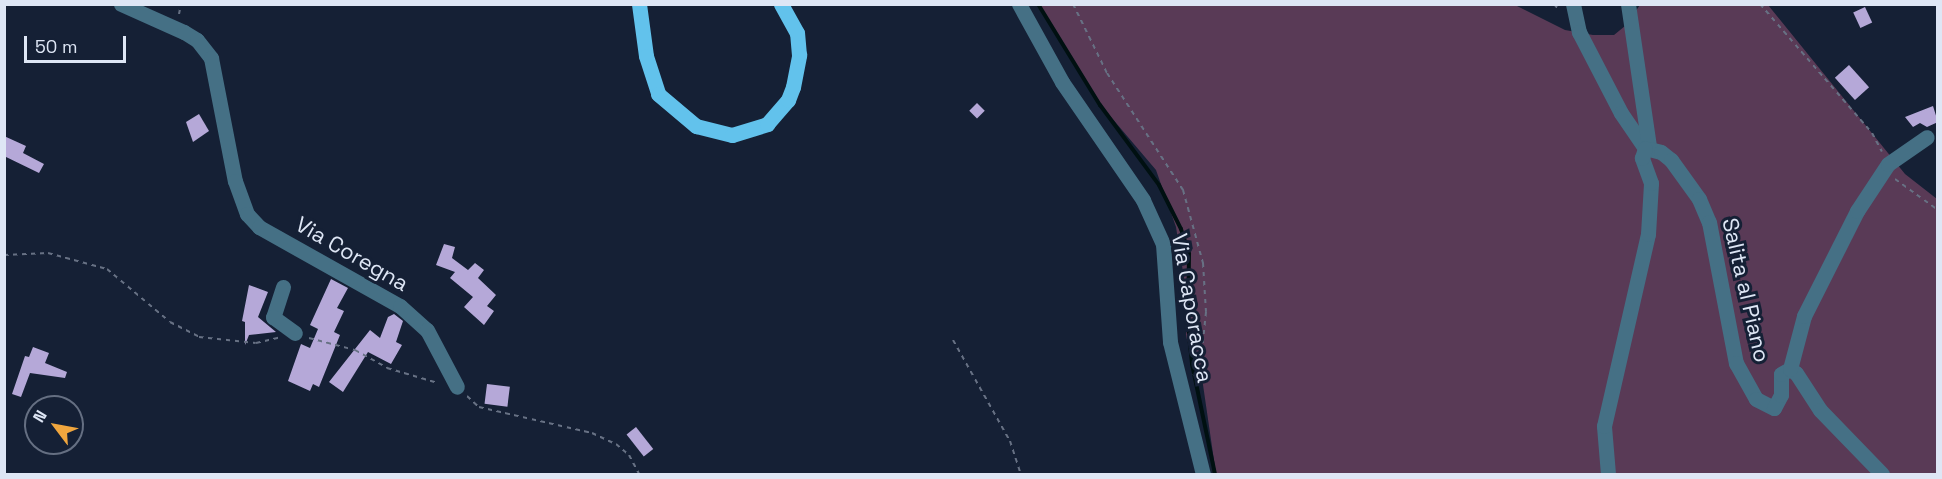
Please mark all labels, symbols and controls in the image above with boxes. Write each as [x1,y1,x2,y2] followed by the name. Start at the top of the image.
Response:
[27,24,129,62] scale bar
[35,35,77,58] text: 50 m
[291,211,413,297] street label: Via Coregna
[1717,215,1775,365] street label: Salita al Piano
[1166,231,1218,385] street label: Via Caporacca
[24,395,84,455] north arrow
[28,406,52,426] text: N

